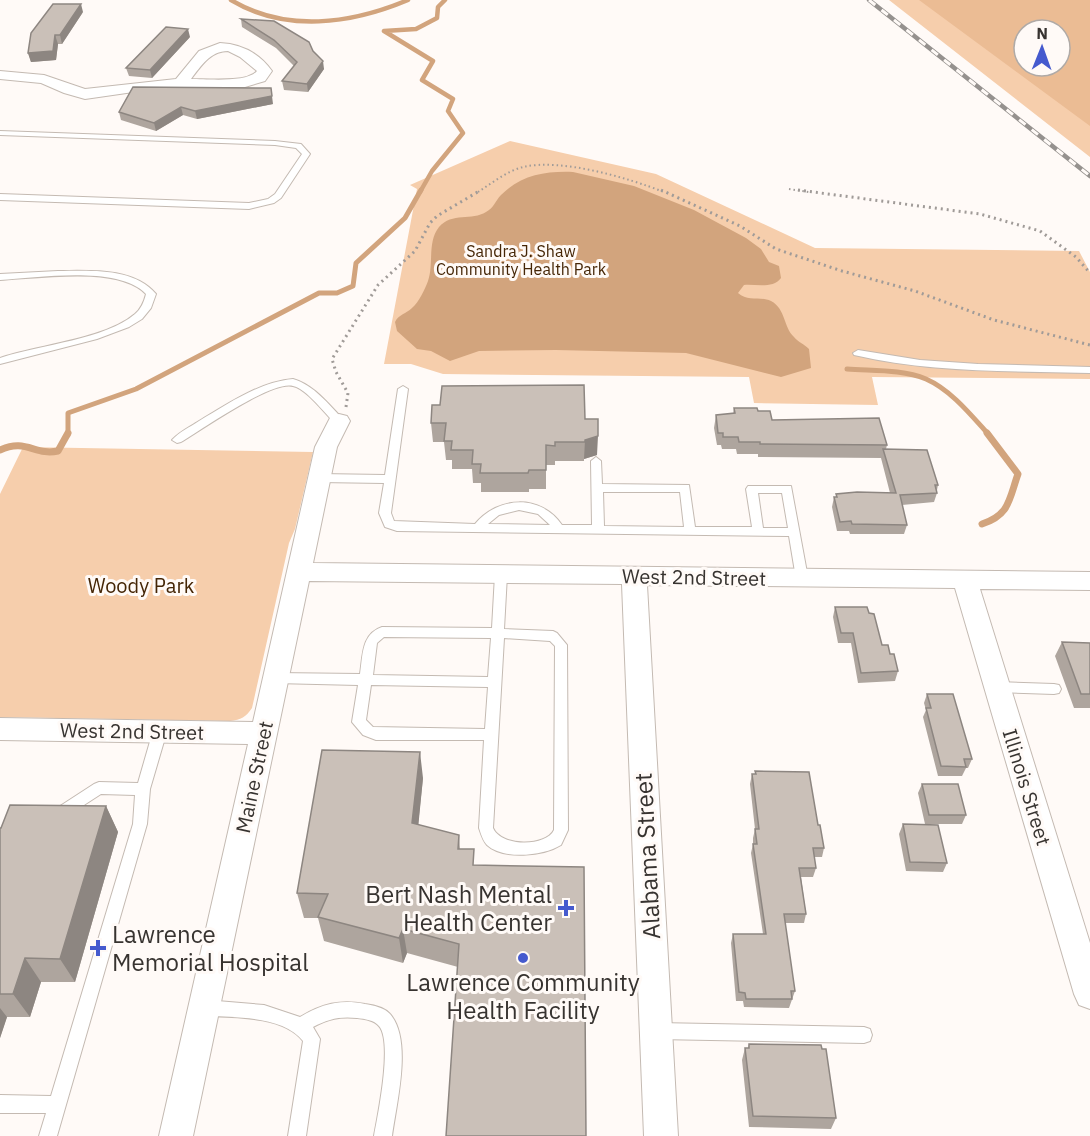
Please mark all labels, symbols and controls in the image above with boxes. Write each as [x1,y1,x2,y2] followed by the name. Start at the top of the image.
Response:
[1012,18,1072,78] north arrow
[1036,23,1048,43] text: N
[436,241,607,279] park label: Sandra J. Shaw Community Health Park
[622,562,766,592] street label: West 2nd Street
[88,572,195,599] park label: Woody Park
[60,716,204,746] street label: West 2nd Street
[229,719,279,835] street label: Maine Street
[996,725,1058,849] street label: Illinois Street
[627,772,667,940] street label: Alabama Street
[365,878,552,938] place label: Bert Nash Mental Health Center
[557,899,575,917] marker: Bert Nash Mental Health Center
[112,918,309,978] place label: Lawrence Memorial Hospital
[89,939,107,957] marker: Lawrence Memorial Hospital
[516,951,530,965] marker: Lawrence Community Health Facility
[406,966,640,1026] place label: Lawrence Community Health Facility

